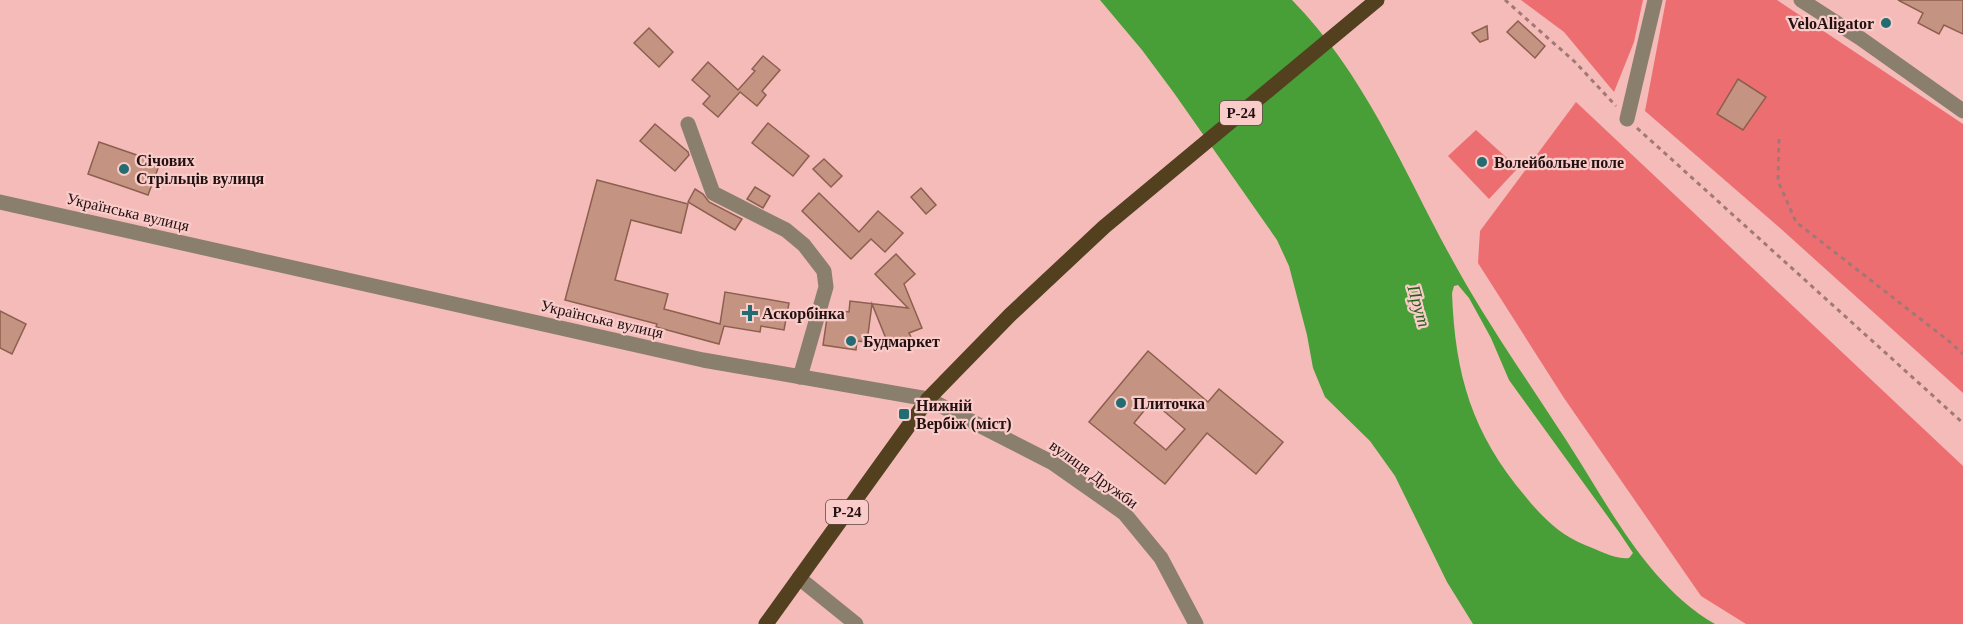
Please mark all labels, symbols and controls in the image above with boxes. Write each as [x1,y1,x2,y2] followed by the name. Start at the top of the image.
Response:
[1787,15,1874,33] place label: VeloAligator
[1879,16,1893,30] marker: VeloAligator
[1220,101,1262,125] road number: Р-24
[136,152,265,188] place label: Січових Стрільців вулиця
[1494,154,1624,171] place label: Волейбольне поле
[1475,155,1489,169] marker: Волейбольне поле
[117,162,131,176] marker: Січових Стрільців вулиця
[65,190,192,236] street label: Українська вулиця
[1403,282,1435,329] water label: Прут
[539,297,666,343] street label: Українська вулиця
[762,305,845,323] place label: Аскорбінка
[743,306,757,320] marker: Аскорбінка
[863,333,940,351] place label: Будмаркет
[844,334,858,348] marker: Будмаркет
[1133,395,1205,412] place label: Плиточка
[1114,396,1128,410] marker: Плиточка
[916,397,1012,433] place label: Нижній Вербіж (міст)
[897,407,911,421] marker: Нижній Вербіж (міст)
[1046,436,1142,513] street label: вулиця Дружби
[826,500,868,524] road number: Р-24

